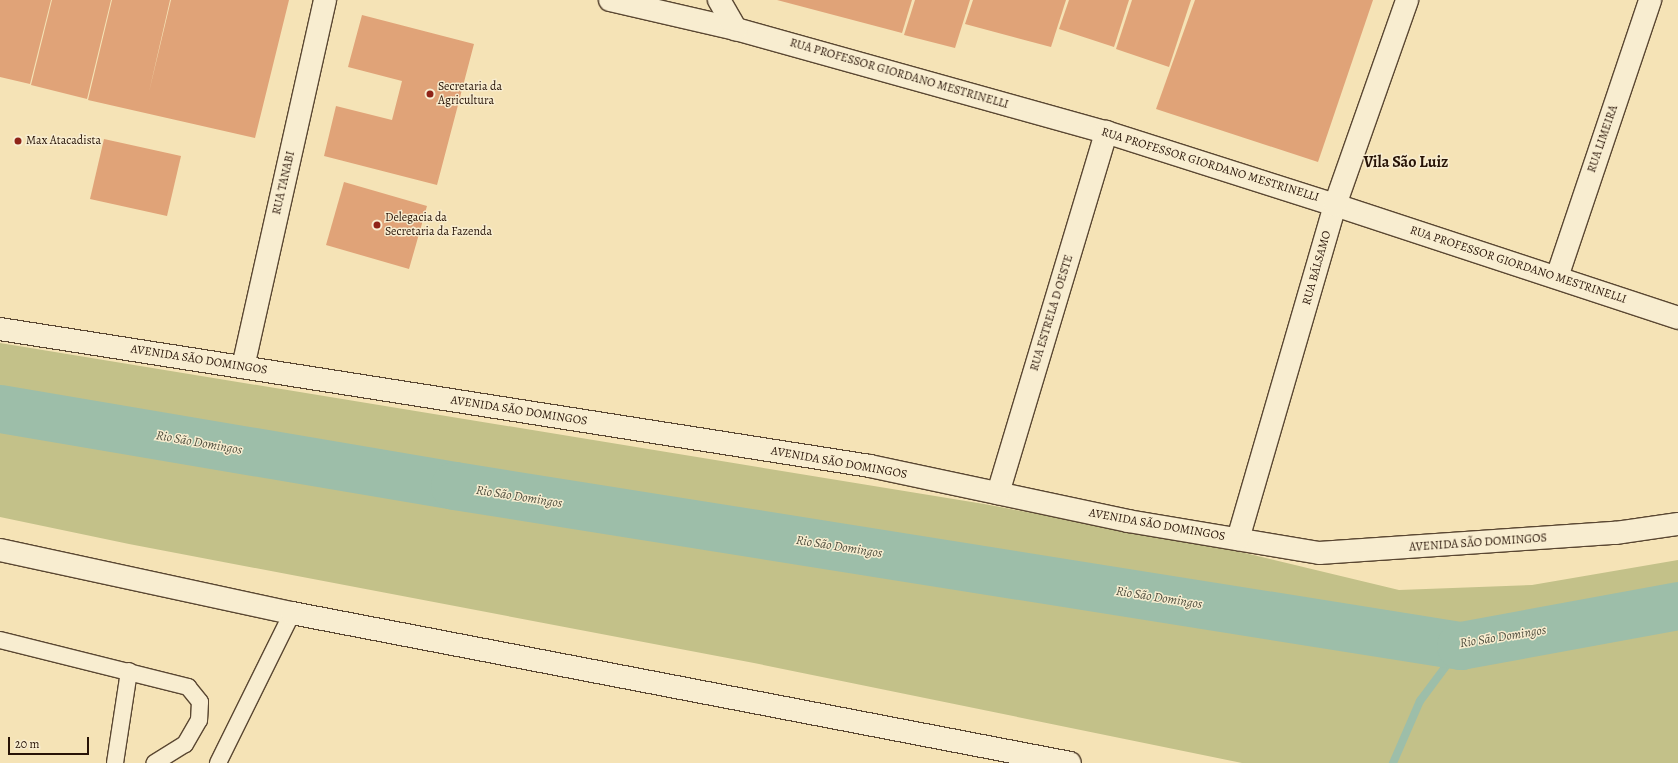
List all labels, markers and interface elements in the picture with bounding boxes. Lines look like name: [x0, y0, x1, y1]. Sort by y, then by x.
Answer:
street label: RUA PROFESSOR GIORDANO MESTRINELLI: [788, 36, 1010, 112]
place label: Secretaria da Agricultura: [438, 80, 502, 108]
marker: Secretaria da Agricultura: [425, 89, 435, 99]
street label: RUA LIMEIRA: [1585, 103, 1621, 175]
street label: RUA PROFESSOR GIORDANO MESTRINELLI: [1099, 125, 1321, 205]
place label: Max Atacadista: [26, 134, 101, 148]
marker: Max Atacadista: [13, 136, 23, 146]
street label: RUA TANABI: [270, 150, 298, 216]
district label: Vila São Luiz: [1364, 152, 1448, 172]
place label: Delegacia da Secretaria da Fazenda: [385, 211, 492, 239]
marker: Delegacia da Secretaria da Fazenda: [372, 220, 382, 230]
street label: RUA PROFESSOR GIORDANO MESTRINELLI: [1408, 223, 1628, 307]
street label: RUA BÁLSAMO: [1300, 229, 1334, 307]
street label: RUA ESTRELA D OESTE: [1027, 253, 1077, 373]
street label: AVENIDA SÃO DOMINGOS: [130, 342, 268, 378]
street label: AVENIDA SÃO DOMINGOS: [450, 393, 588, 429]
water label: Rio São Domingos: [155, 428, 243, 458]
street label: AVENIDA SÃO DOMINGOS: [770, 444, 908, 482]
water label: Rio São Domingos: [475, 482, 563, 512]
street label: AVENIDA SÃO DOMINGOS: [1088, 506, 1226, 544]
street label: AVENIDA SÃO DOMINGOS: [1409, 531, 1547, 555]
water label: Rio São Domingos: [795, 532, 883, 562]
water label: Rio São Domingos: [1115, 583, 1203, 613]
water label: Rio São Domingos: [1459, 622, 1547, 652]
scale bar: [10, 729, 91, 755]
text: 20 m: [15, 736, 39, 752]

